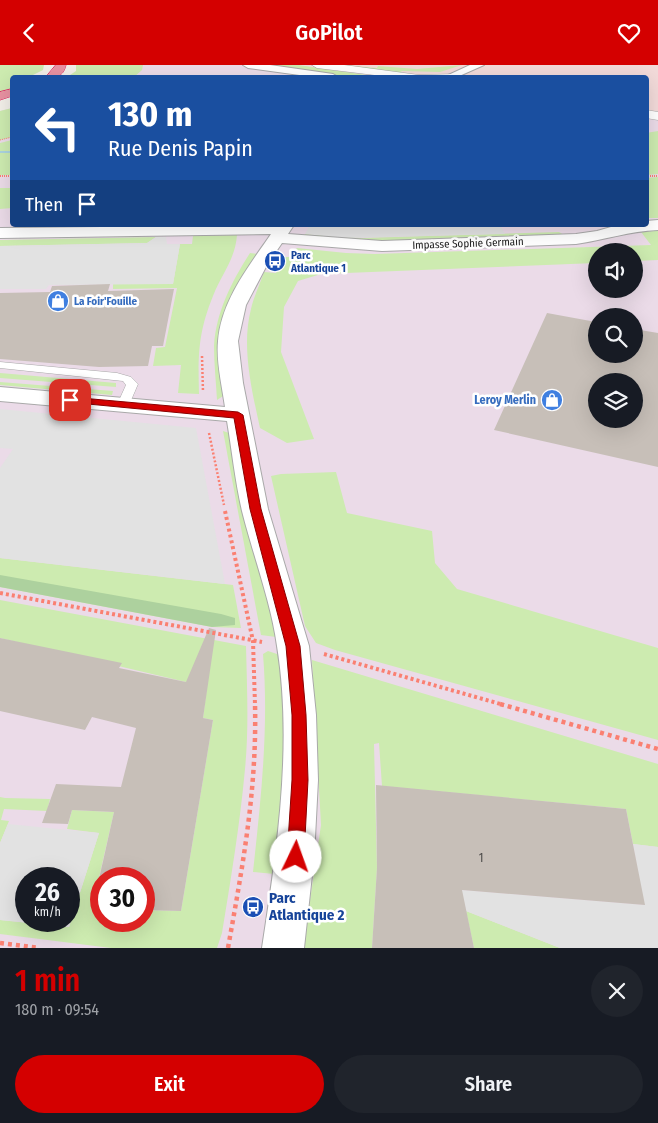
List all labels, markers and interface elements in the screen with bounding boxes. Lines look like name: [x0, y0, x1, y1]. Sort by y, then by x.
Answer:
icon: back: [15, 19, 43, 47]
text: GoPilot: [295, 19, 363, 46]
icon: heart: [615, 19, 643, 47]
text: 130 m: [108, 93, 192, 135]
icon: left: [25, 95, 90, 160]
text: Rue Denis Papin: [108, 135, 253, 162]
icon: arrive: [73, 190, 101, 218]
text: Then: [25, 193, 63, 216]
street label: Impasse Sophie Germain: [412, 235, 524, 252]
map controls: [588, 243, 643, 428]
button: sound: [588, 243, 643, 298]
bus stop icon: Parc Atlantique 1: [263, 249, 287, 273]
place label: Parc Atlantique 1: [290, 249, 346, 275]
shop icon: La Foir'Fouille: [46, 289, 70, 313]
place label: La Foir'Fouille: [74, 295, 137, 308]
button: search: [588, 308, 643, 363]
button: layers: [588, 373, 643, 428]
pin: [49, 379, 91, 421]
icon: arrive: [56, 386, 84, 414]
shop icon: Leroy Merlin: [540, 388, 564, 412]
place label: Leroy Merlin: [474, 393, 536, 407]
position arrow: [269, 830, 321, 882]
house number: 1: [479, 851, 483, 865]
speed limit sign: 30: [90, 867, 155, 932]
text: 26: [35, 878, 60, 908]
place label: Parc Atlantique 2: [268, 889, 344, 924]
bus stop icon: Parc Atlantique 2: [241, 895, 265, 919]
text: km/h: [34, 905, 61, 919]
text: 1 min: [15, 963, 80, 999]
button: close: [591, 965, 643, 1017]
text: 180 m · 09:54: [15, 1000, 99, 1019]
button: Exit: [15, 1055, 324, 1113]
button: Share: [334, 1055, 643, 1113]

